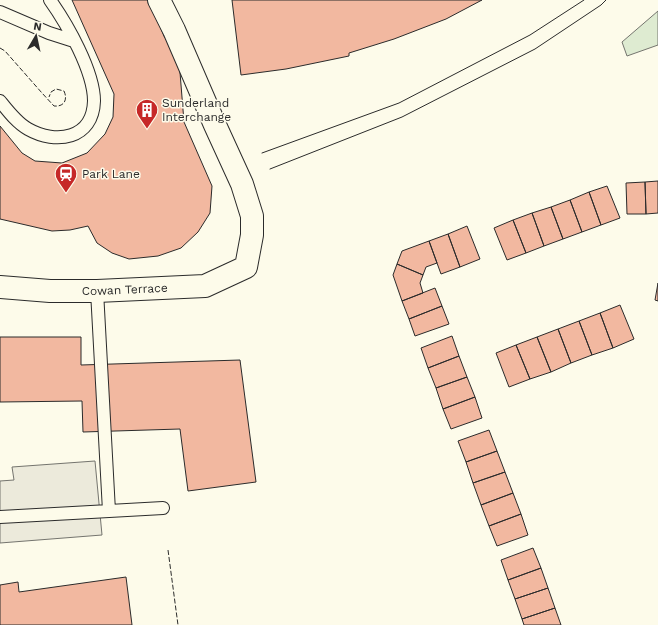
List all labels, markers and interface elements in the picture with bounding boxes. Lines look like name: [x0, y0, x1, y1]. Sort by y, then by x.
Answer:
north arrow: [16, 16, 56, 56]
text: N: [32, 20, 43, 34]
place label: Sunderland Interchange: [162, 96, 231, 124]
building icon: Sunderland Interchange: [134, 97, 160, 130]
station icon: Park Lane: [53, 161, 79, 194]
place label: Park Lane: [82, 167, 140, 181]
street label: Cowan Terrace: [82, 281, 168, 298]

